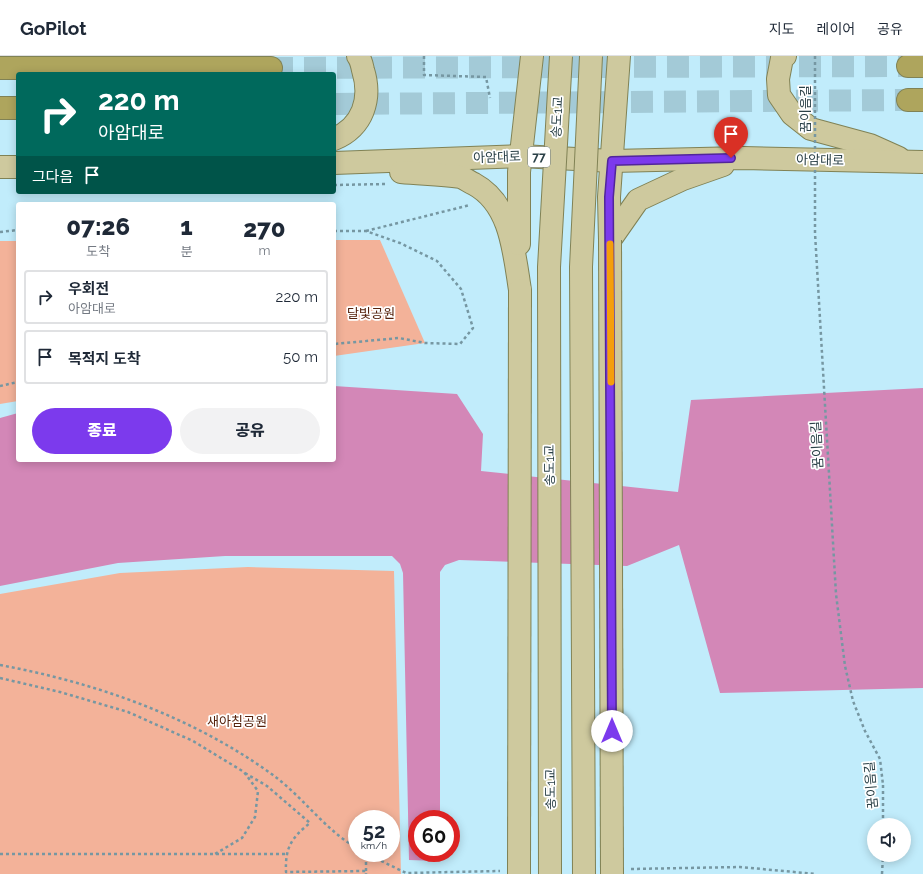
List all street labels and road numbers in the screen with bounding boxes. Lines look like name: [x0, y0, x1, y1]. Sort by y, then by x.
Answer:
street label: 꿈이음길: [798, 85, 813, 133]
street label: 송도1교: [548, 96, 566, 138]
road number: 77: [528, 147, 550, 167]
street label: 아암대로: [473, 149, 521, 165]
street label: 아암대로: [796, 152, 844, 168]
street label: 꿈이음길: [808, 421, 826, 469]
street label: 송도1교: [542, 444, 557, 486]
street label: 꿈이음길: [861, 761, 881, 809]
street label: 송도1교: [543, 768, 558, 810]

